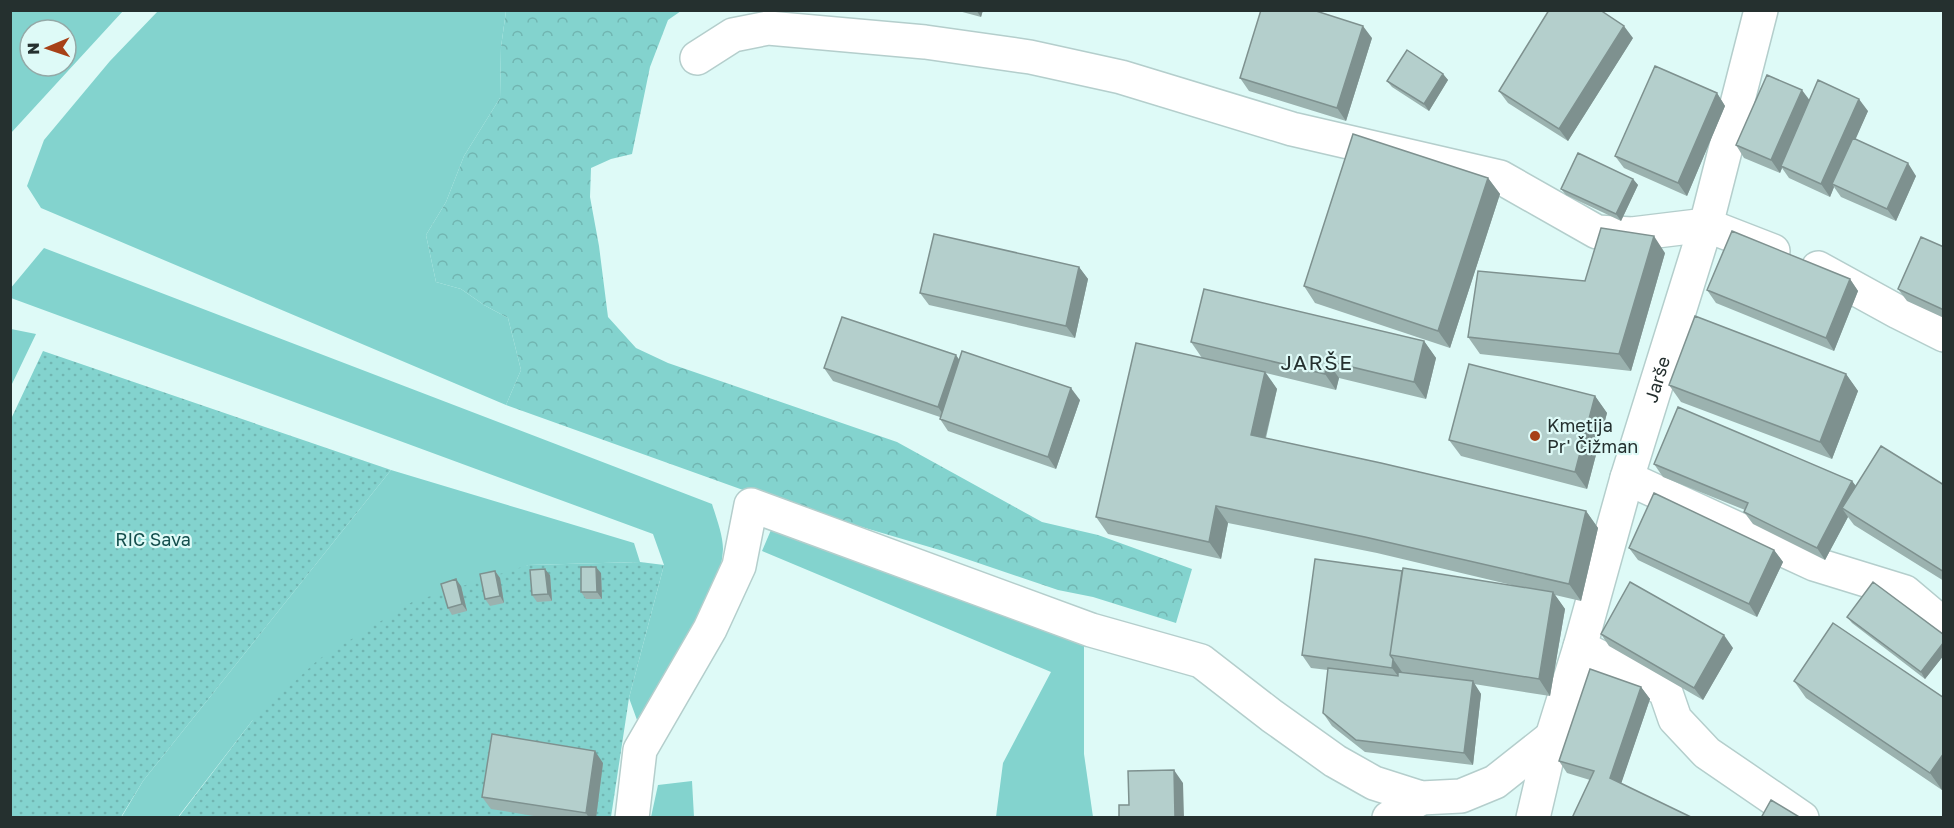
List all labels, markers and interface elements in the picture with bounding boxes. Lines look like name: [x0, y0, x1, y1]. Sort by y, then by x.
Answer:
north arrow: [18, 18, 78, 78]
text: N: [23, 42, 43, 55]
district label: JARŠE: [1280, 349, 1354, 375]
street label: Jarše: [1639, 353, 1674, 405]
place label: Kmetija Pr' Čižman: [1547, 414, 1638, 457]
marker: Kmetija Pr' Čižman: [1528, 429, 1542, 443]
park label: RIC Sava: [115, 528, 191, 550]

